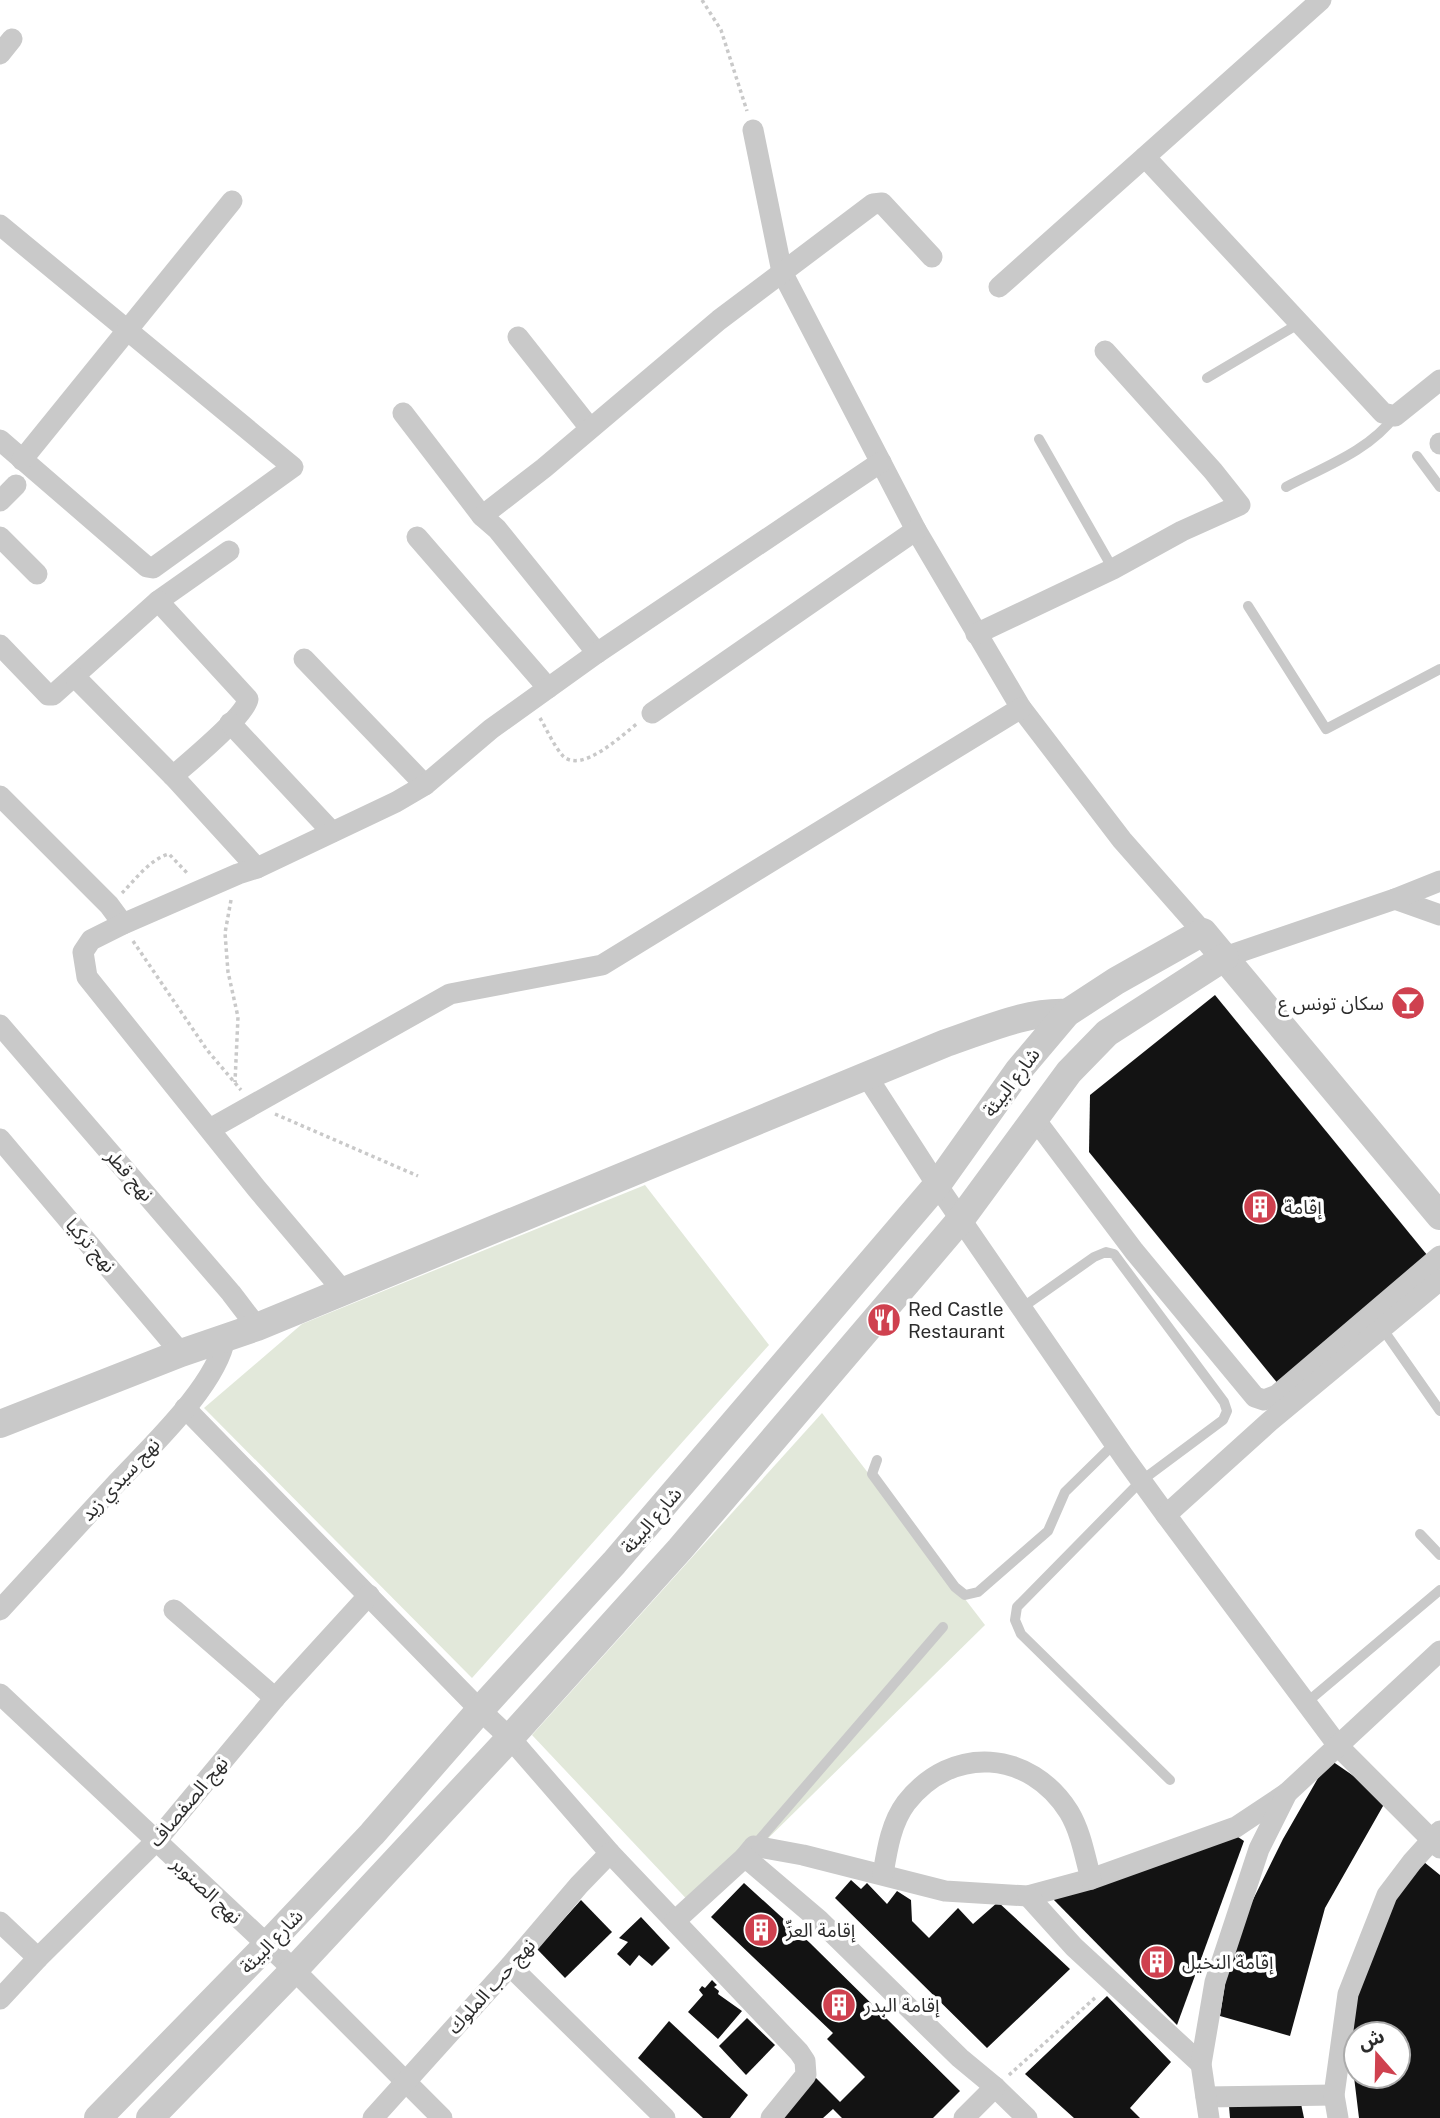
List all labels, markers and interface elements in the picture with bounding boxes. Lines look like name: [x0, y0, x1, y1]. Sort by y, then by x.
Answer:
bar icon: سكان تونس ع: [1389, 984, 1427, 1022]
place label: سكان تونس ع: [1278, 992, 1384, 1017]
street label: شارع البيئة: [978, 1043, 1046, 1123]
street label: نهج قطر: [98, 1144, 158, 1208]
building icon: إقامة: [1241, 1188, 1279, 1226]
place label: إقامة: [1284, 1196, 1323, 1220]
street label: نهج تركيا: [58, 1213, 120, 1279]
place label: Red Castle Restaurant: [908, 1298, 1005, 1342]
restaurant icon: Red Castle Restaurant: [865, 1301, 903, 1339]
street label: نهج سيدي زيد: [76, 1433, 167, 1528]
street label: شارع البيئة: [616, 1482, 688, 1560]
street label: نهج الصفصاف: [144, 1751, 235, 1853]
street label: نهج الصنوبر: [164, 1851, 246, 1931]
street label: شارع البيئة: [235, 1904, 309, 1980]
building icon: إقامة العزّ: [742, 1911, 780, 1949]
place label: إقامة العزّ: [785, 1919, 856, 1943]
street label: نهج حب الملوك: [443, 1934, 542, 2041]
building icon: إقامة النخيل: [1138, 1943, 1176, 1981]
place label: إقامة النخيل: [1182, 1951, 1274, 1975]
building icon: إقامة البدر: [820, 1986, 858, 2024]
place label: إقامة البدر: [863, 1994, 940, 2018]
north arrow: [1342, 2020, 1412, 2090]
text: ش: [1355, 2024, 1387, 2054]

